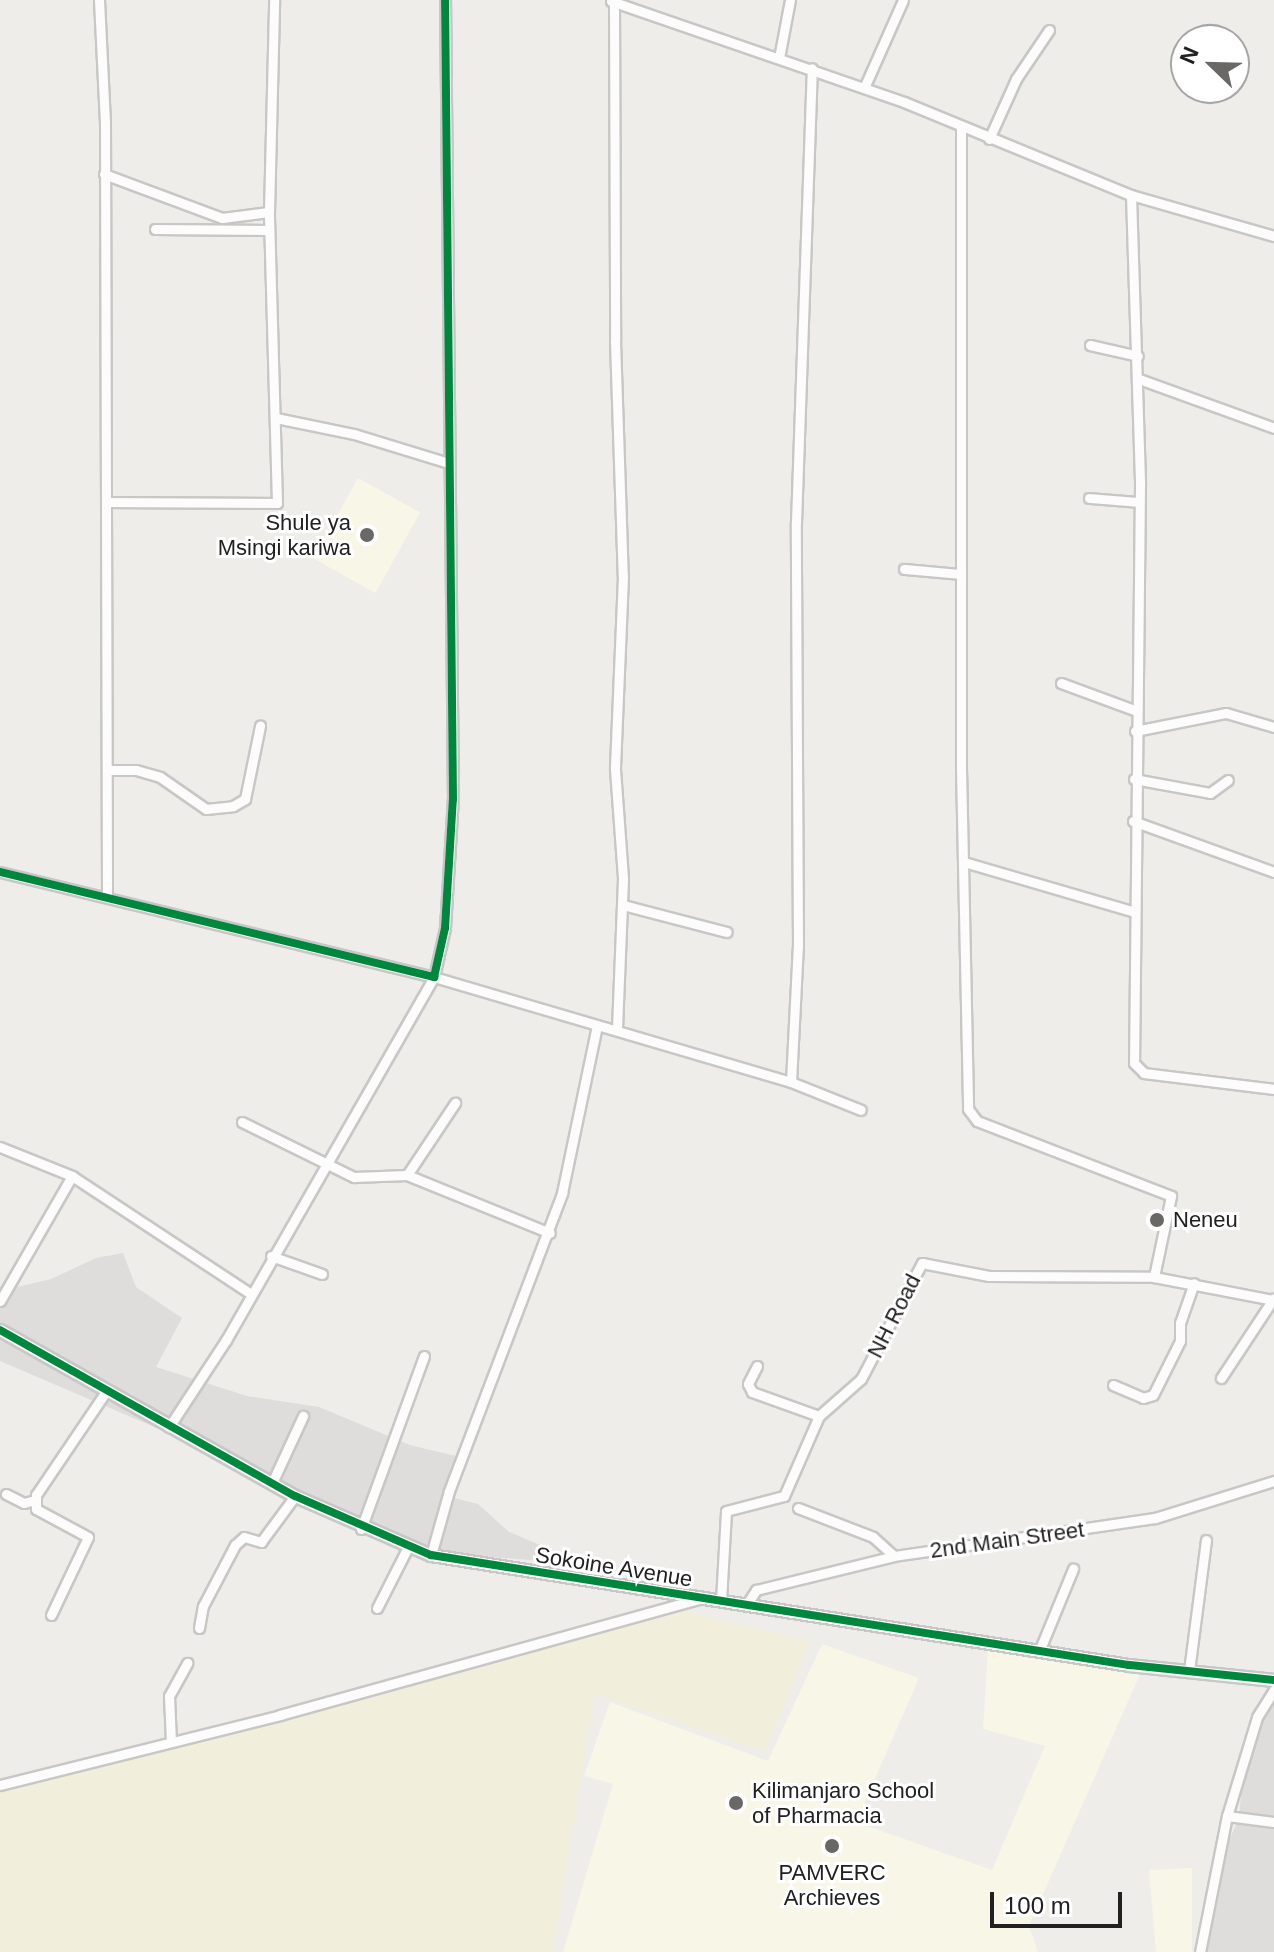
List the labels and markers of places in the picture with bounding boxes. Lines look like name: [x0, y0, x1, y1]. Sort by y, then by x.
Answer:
place label: Shule ya Msingi kariwa: [218, 509, 351, 560]
marker: Shule ya Msingi kariwa: [358, 526, 376, 544]
place label: Neneu: [1173, 1207, 1238, 1233]
marker: Neneu: [1148, 1211, 1166, 1229]
place label: Kilimanjaro School of Pharmacia: [752, 1777, 934, 1828]
marker: Kilimanjaro School of Pharmacia: [727, 1794, 745, 1812]
marker: PAMVERC Archieves: [823, 1837, 841, 1855]
place label: PAMVERC Archieves: [778, 1859, 886, 1910]

